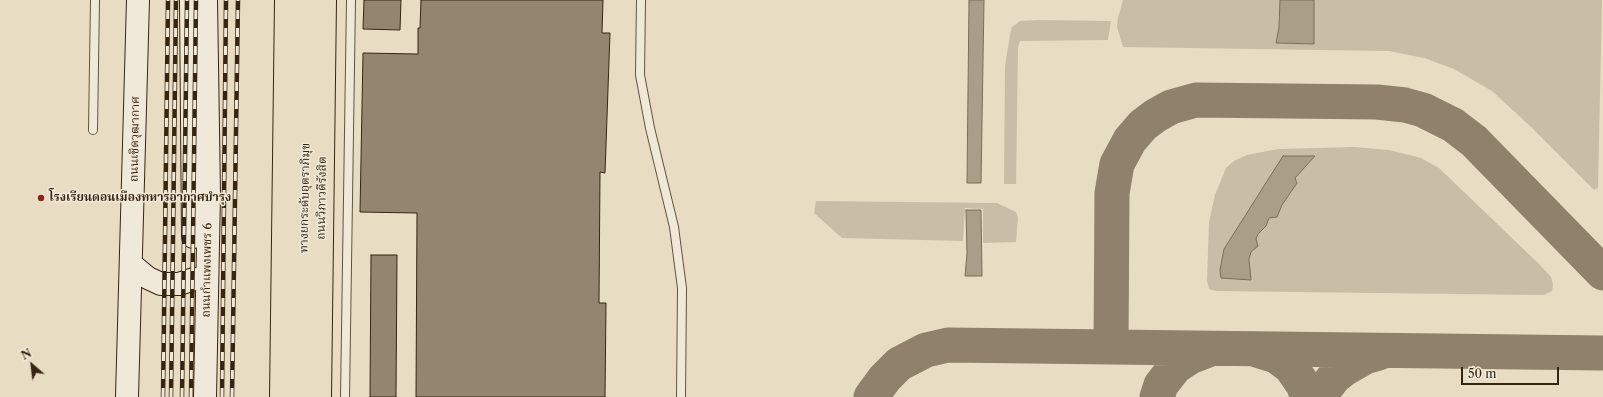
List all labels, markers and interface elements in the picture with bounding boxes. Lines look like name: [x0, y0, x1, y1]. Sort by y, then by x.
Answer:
street label: ถนนเชิดวุฒากาศ: [127, 96, 143, 182]
street label: ทางยกระดับอุตราภิมุข: [297, 143, 313, 253]
street label: ถนนวิภาวดีรังสิต: [314, 156, 330, 240]
place label: โรงเรียนดอนเมืองทหารอากาศบำรุง: [49, 191, 231, 205]
marker: โรงเรียนดอนเมืองทหารอากาศบำรุง: [36, 193, 46, 203]
street label: ถนนกำแพงเพชร 6: [199, 222, 215, 318]
north arrow: [12, 345, 52, 385]
text: N: [19, 346, 34, 363]
scale bar: [1463, 359, 1561, 385]
text: 50 m: [1468, 366, 1497, 381]

